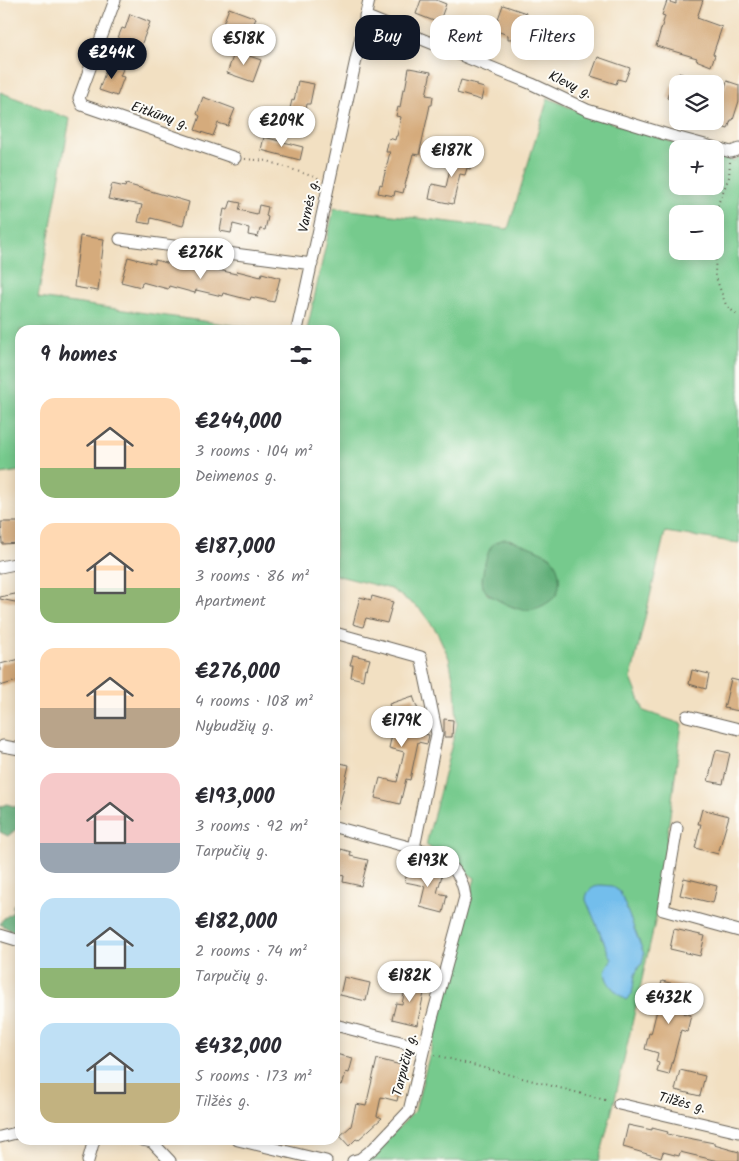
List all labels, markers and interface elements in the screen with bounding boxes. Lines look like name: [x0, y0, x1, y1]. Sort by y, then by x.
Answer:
chip: Buy: [355, 15, 420, 60]
chip: Rent: [430, 15, 501, 60]
chip: Filters: [511, 15, 594, 60]
pin: €518K: [209, 23, 279, 66]
text: €518K: [223, 27, 265, 52]
pin: €244K: [77, 38, 147, 80]
text: €244K: [89, 41, 135, 66]
street label: Klevų g.: [544, 65, 596, 105]
map controls: [669, 75, 724, 260]
button: layers: [669, 75, 724, 130]
street label: Eitkūnų g.: [128, 96, 192, 136]
pin: €209K: [247, 106, 317, 148]
text: €209K: [259, 109, 305, 134]
pin: €187K: [417, 136, 487, 178]
text: €187K: [431, 139, 473, 164]
button: +: [669, 140, 724, 195]
street label: Varnės g.: [293, 177, 325, 235]
button: −: [669, 205, 724, 260]
pin: €276K: [166, 238, 236, 280]
text: €276K: [178, 241, 224, 266]
text: 9 homes: [40, 339, 117, 372]
icon: filters: [287, 341, 315, 369]
text: €244,000: [195, 406, 281, 439]
icon: home: [80, 418, 140, 478]
text: 3 rooms · 104 m²: [195, 439, 312, 464]
text: Deimenos g.: [195, 464, 277, 489]
text: €187,000: [195, 531, 275, 564]
icon: home: [80, 543, 140, 603]
text: 3 rooms · 86 m²: [195, 564, 309, 589]
text: Apartment: [195, 589, 266, 614]
text: €276,000: [195, 656, 280, 689]
icon: home: [80, 668, 140, 728]
text: 4 rooms · 108 m²: [195, 689, 313, 714]
pin: €179K: [367, 706, 437, 748]
text: €179K: [382, 709, 422, 734]
text: Nybudžių g.: [195, 714, 274, 739]
text: €193,000: [195, 781, 275, 814]
icon: home: [80, 793, 140, 853]
text: 3 rooms · 92 m²: [195, 814, 308, 839]
text: Tarpučių g.: [195, 839, 268, 864]
pin: €193K: [393, 846, 463, 888]
text: €193K: [407, 849, 449, 874]
text: €182,000: [195, 906, 277, 939]
icon: home: [80, 918, 140, 978]
text: 2 rooms · 74 m²: [195, 939, 307, 964]
pin: €182K: [375, 960, 445, 1003]
text: Tarpučių g.: [195, 964, 268, 989]
text: €182K: [388, 964, 432, 989]
pin: €432K: [634, 982, 704, 1025]
text: €432K: [646, 986, 692, 1011]
text: €432,000: [195, 1031, 281, 1064]
street label: Tarpučių g.: [387, 1031, 423, 1099]
icon: home: [80, 1043, 140, 1103]
text: 5 rooms · 173 m²: [195, 1064, 312, 1089]
street label: Tilžės g.: [656, 1087, 708, 1119]
text: Tilžės g.: [195, 1089, 250, 1114]

